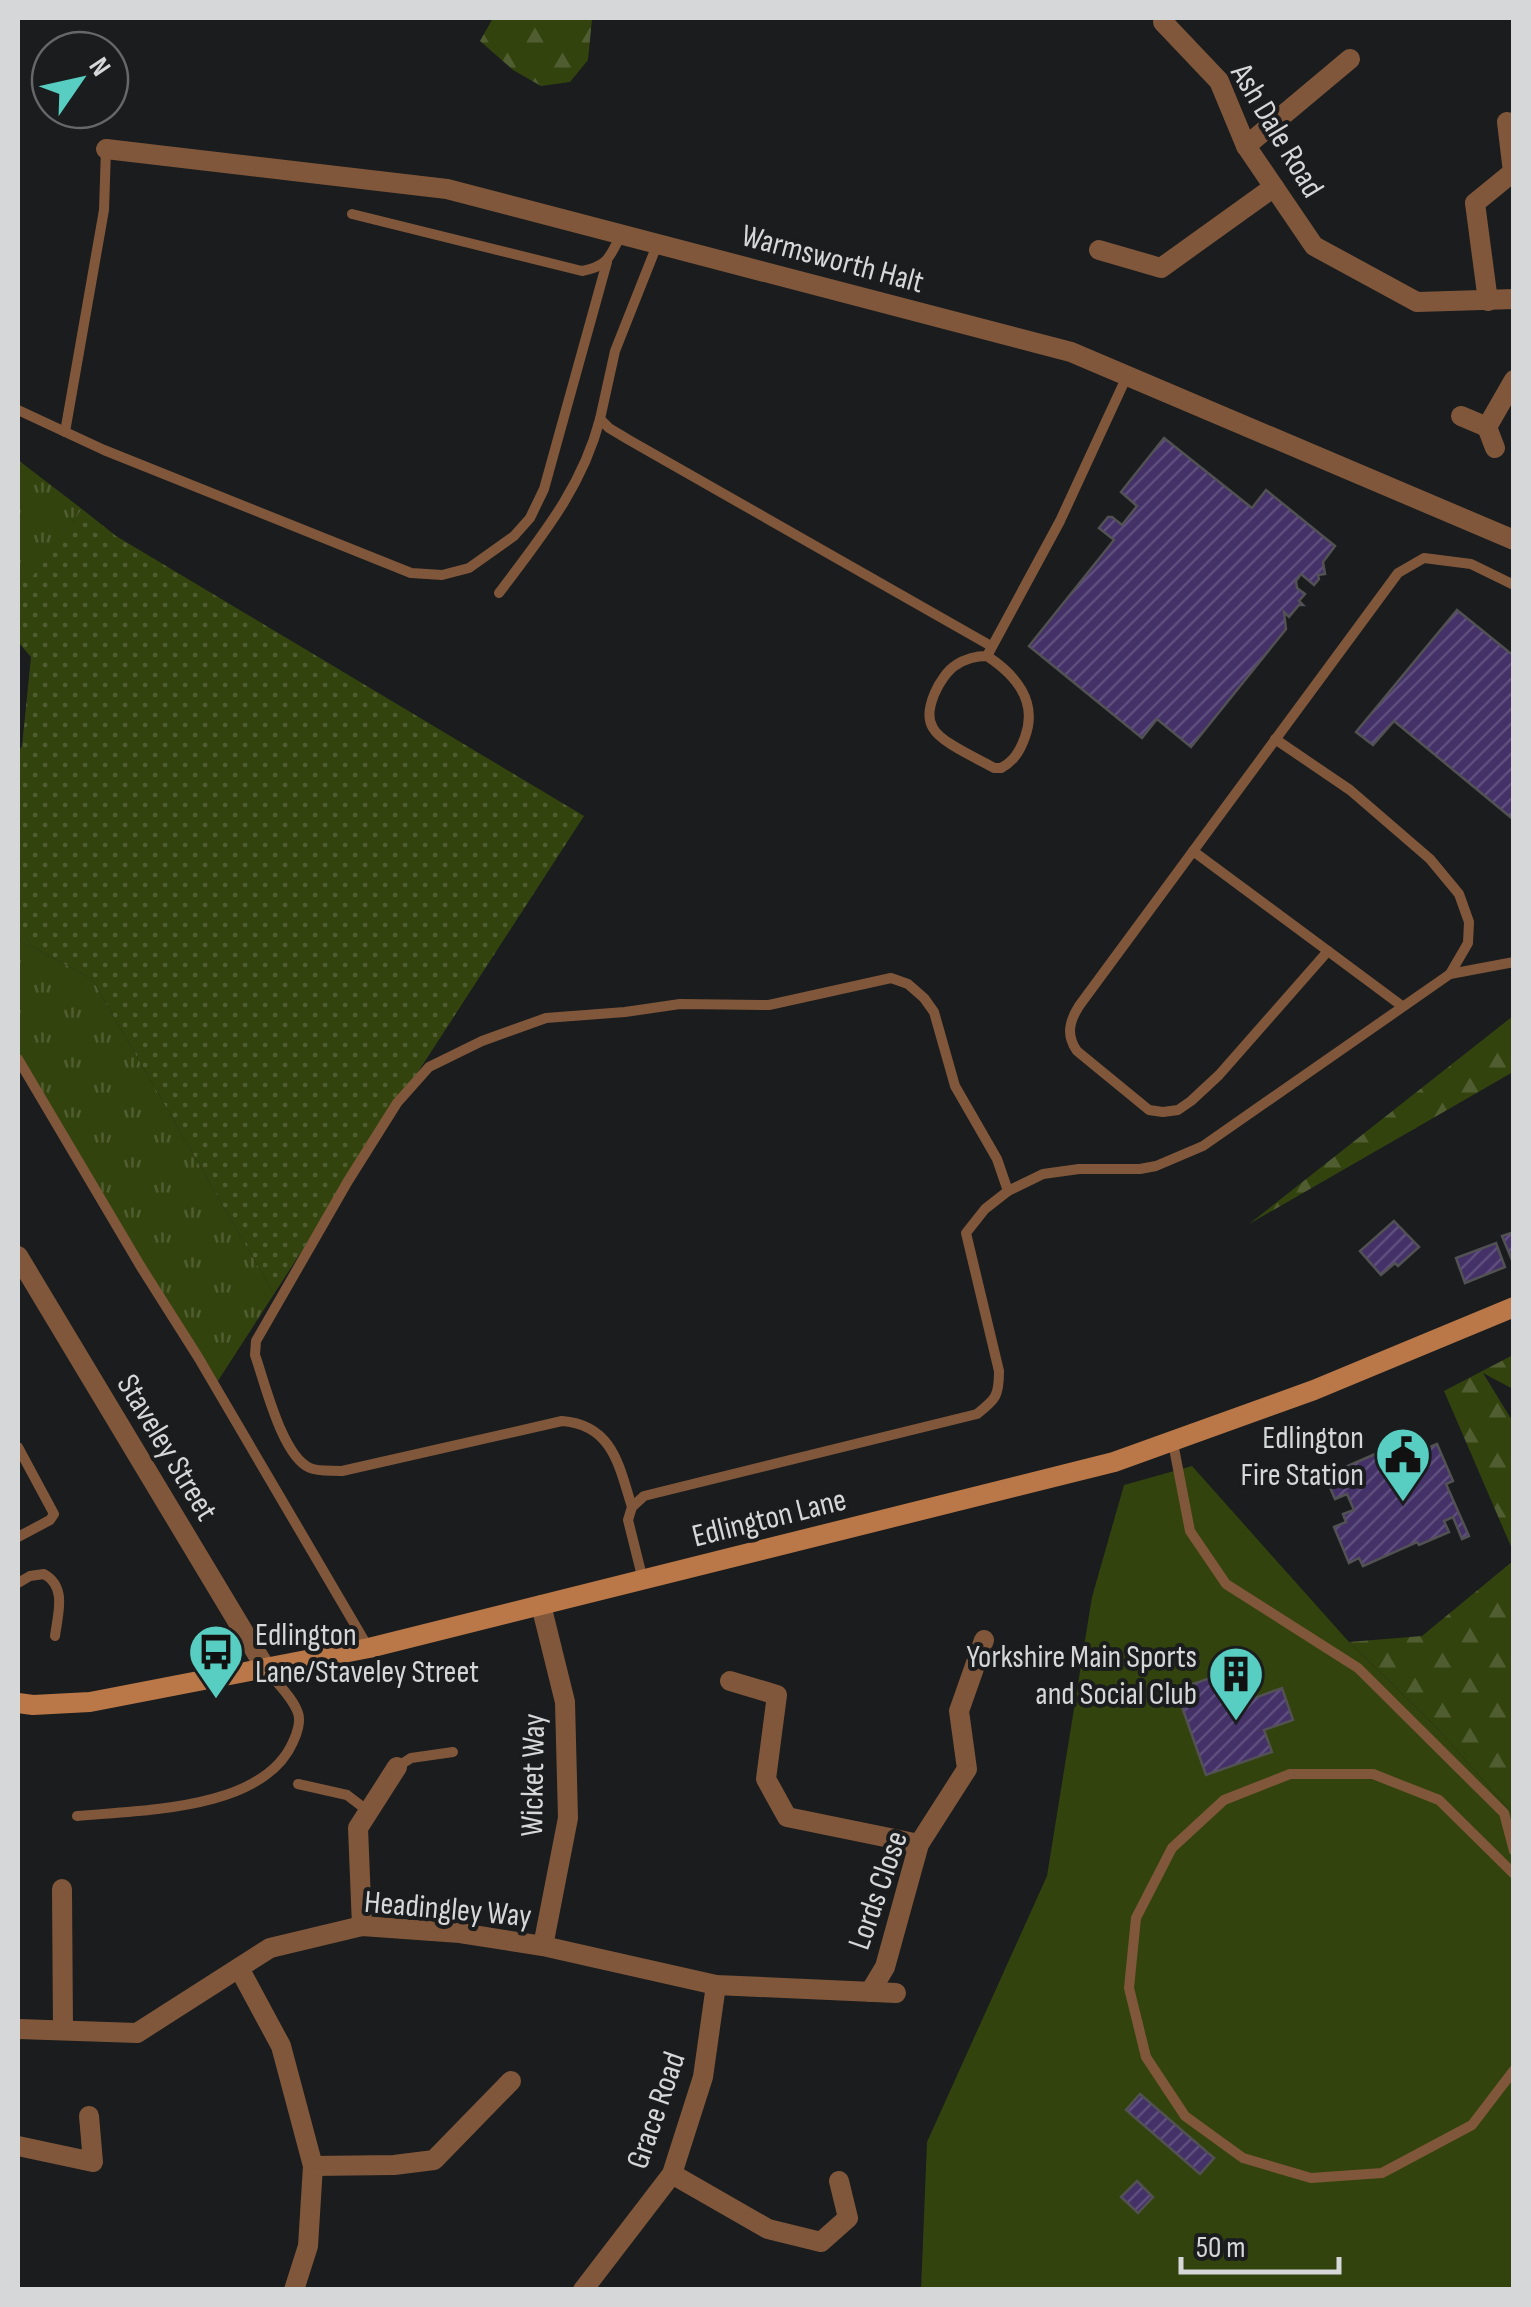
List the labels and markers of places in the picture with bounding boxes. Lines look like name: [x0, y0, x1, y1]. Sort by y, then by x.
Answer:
place label: Edlington Fire Station: [1241, 1419, 1364, 1495]
public building icon: Edlington Fire Station: [1373, 1425, 1433, 1504]
place label: Edlington Lane/Staveley Street: [255, 1616, 479, 1692]
bus stop icon: Edlington Lane/Staveley Street: [186, 1622, 246, 1701]
place label: Yorkshire Main Sports and Social Club: [966, 1638, 1197, 1714]
building icon: Yorkshire Main Sports and Social Club: [1206, 1644, 1266, 1723]

